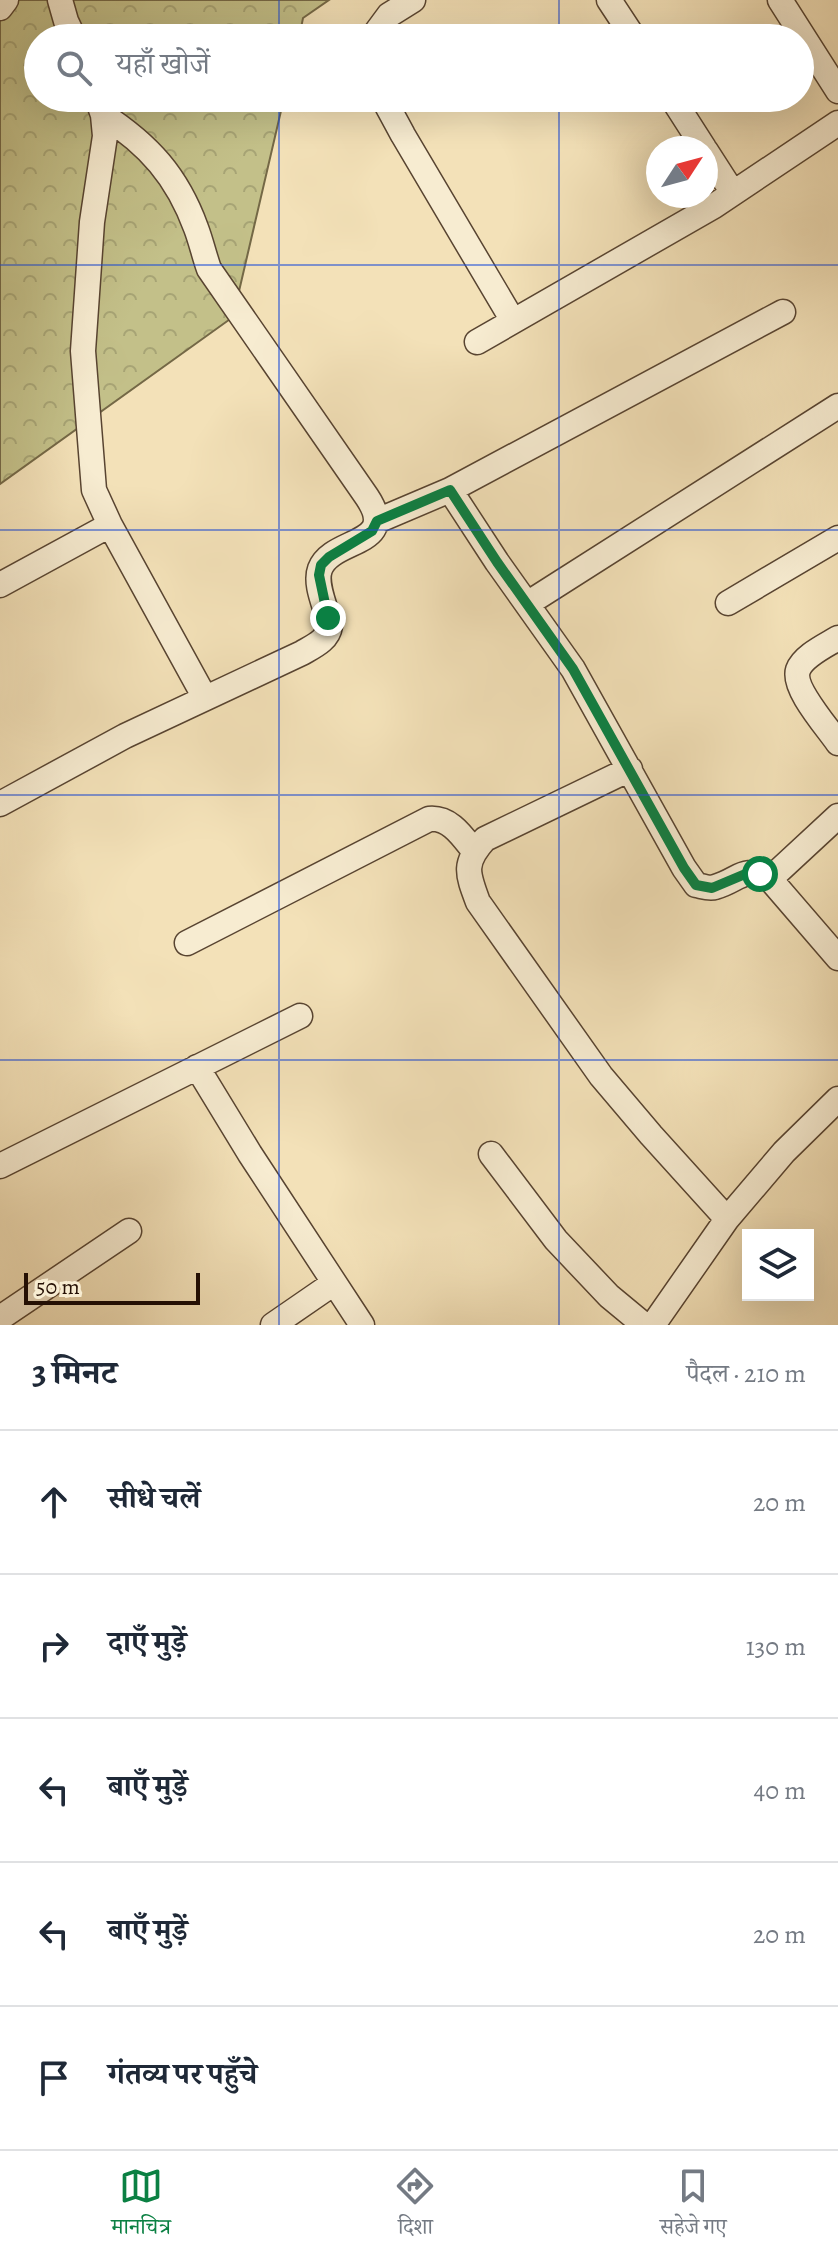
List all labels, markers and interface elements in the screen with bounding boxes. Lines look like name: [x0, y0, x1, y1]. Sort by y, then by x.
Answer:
search box: [24, 24, 814, 112]
text: यहाँ खोजें: [116, 44, 210, 84]
icon: search: [52, 46, 96, 90]
north arrow: [646, 136, 718, 208]
route end: [310, 600, 346, 636]
route start: [742, 856, 778, 892]
map controls: [742, 1229, 814, 1301]
button: layers: [742, 1229, 814, 1301]
scale bar: [24, 1269, 200, 1305]
text: 50 m: [36, 1272, 80, 1302]
text: 3 मिनट: [32, 1349, 117, 1396]
text: पैदल · 210 m: [686, 1356, 806, 1391]
text: सीधे चलें: [108, 1478, 200, 1518]
icon: ahead: [32, 1480, 76, 1524]
text: 20 m: [753, 1485, 806, 1520]
text: दाएँ मुड़ें: [108, 1622, 187, 1662]
icon: right: [32, 1624, 76, 1668]
text: 130 m: [746, 1629, 806, 1664]
text: बाएँ मुड़ें: [108, 1766, 188, 1806]
icon: left: [32, 1768, 76, 1812]
text: 40 m: [754, 1773, 806, 1808]
text: बाएँ मुड़ें: [108, 1910, 188, 1950]
icon: left: [32, 1912, 76, 1956]
text: 20 m: [753, 1917, 806, 1952]
text: गंतव्य पर पहुँचे: [108, 2054, 257, 2094]
icon: arrive: [32, 2056, 76, 2100]
tab: मानचित्र: [111, 2164, 171, 2248]
tab: दिशा: [393, 2164, 437, 2248]
tab: सहेजे गए: [660, 2164, 727, 2248]

